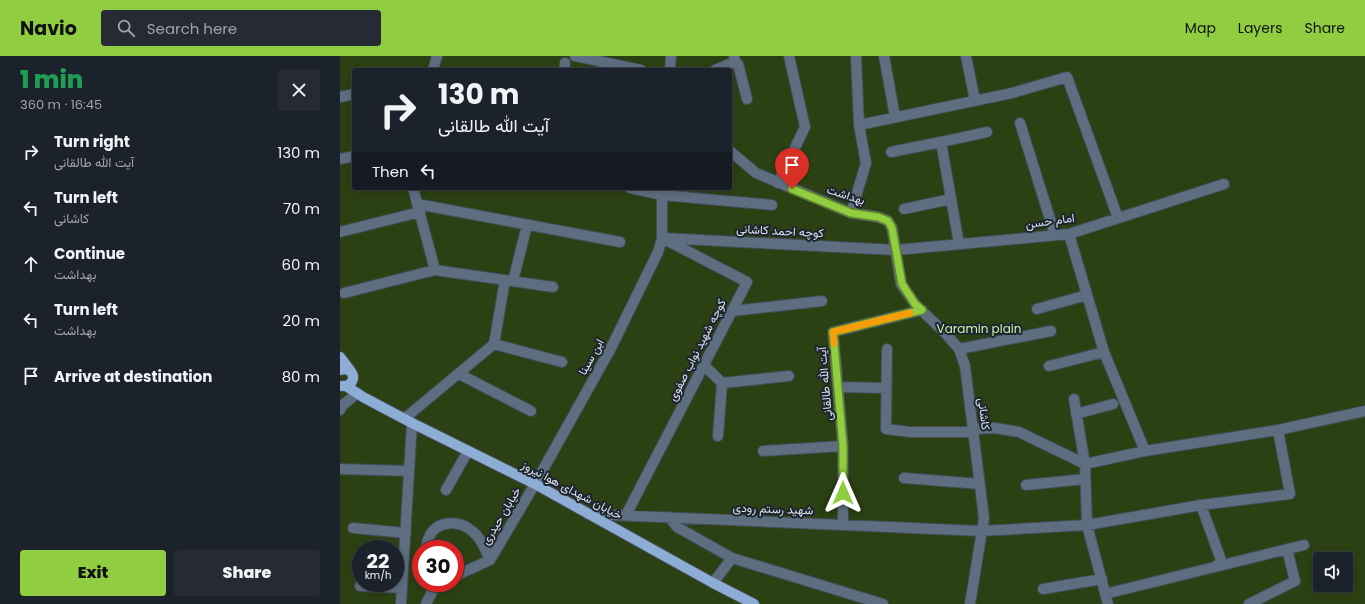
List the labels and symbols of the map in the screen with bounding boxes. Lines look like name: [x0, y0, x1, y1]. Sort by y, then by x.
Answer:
pin: [775, 148, 809, 189]
street label: بهداشت: [825, 180, 867, 209]
street label: امام حسن: [1024, 209, 1076, 232]
street label: کوچه احمد کاشانی: [736, 220, 824, 241]
street label: کوچه شهید نواب صفوی: [663, 296, 730, 404]
park label: Varamin plain: [937, 320, 1021, 337]
street label: ابن سینا: [574, 335, 607, 378]
street label: آیت الله طالقانی: [813, 345, 836, 422]
street label: کاشانی: [974, 397, 995, 431]
street label: خیابان شهدای هوا نیروز: [518, 455, 625, 523]
position arrow: [822, 472, 864, 514]
street label: خیابان حیدری: [477, 484, 525, 548]
street label: شهید رستم رودی: [732, 499, 814, 518]
speed limit sign: 30: [412, 540, 464, 592]

